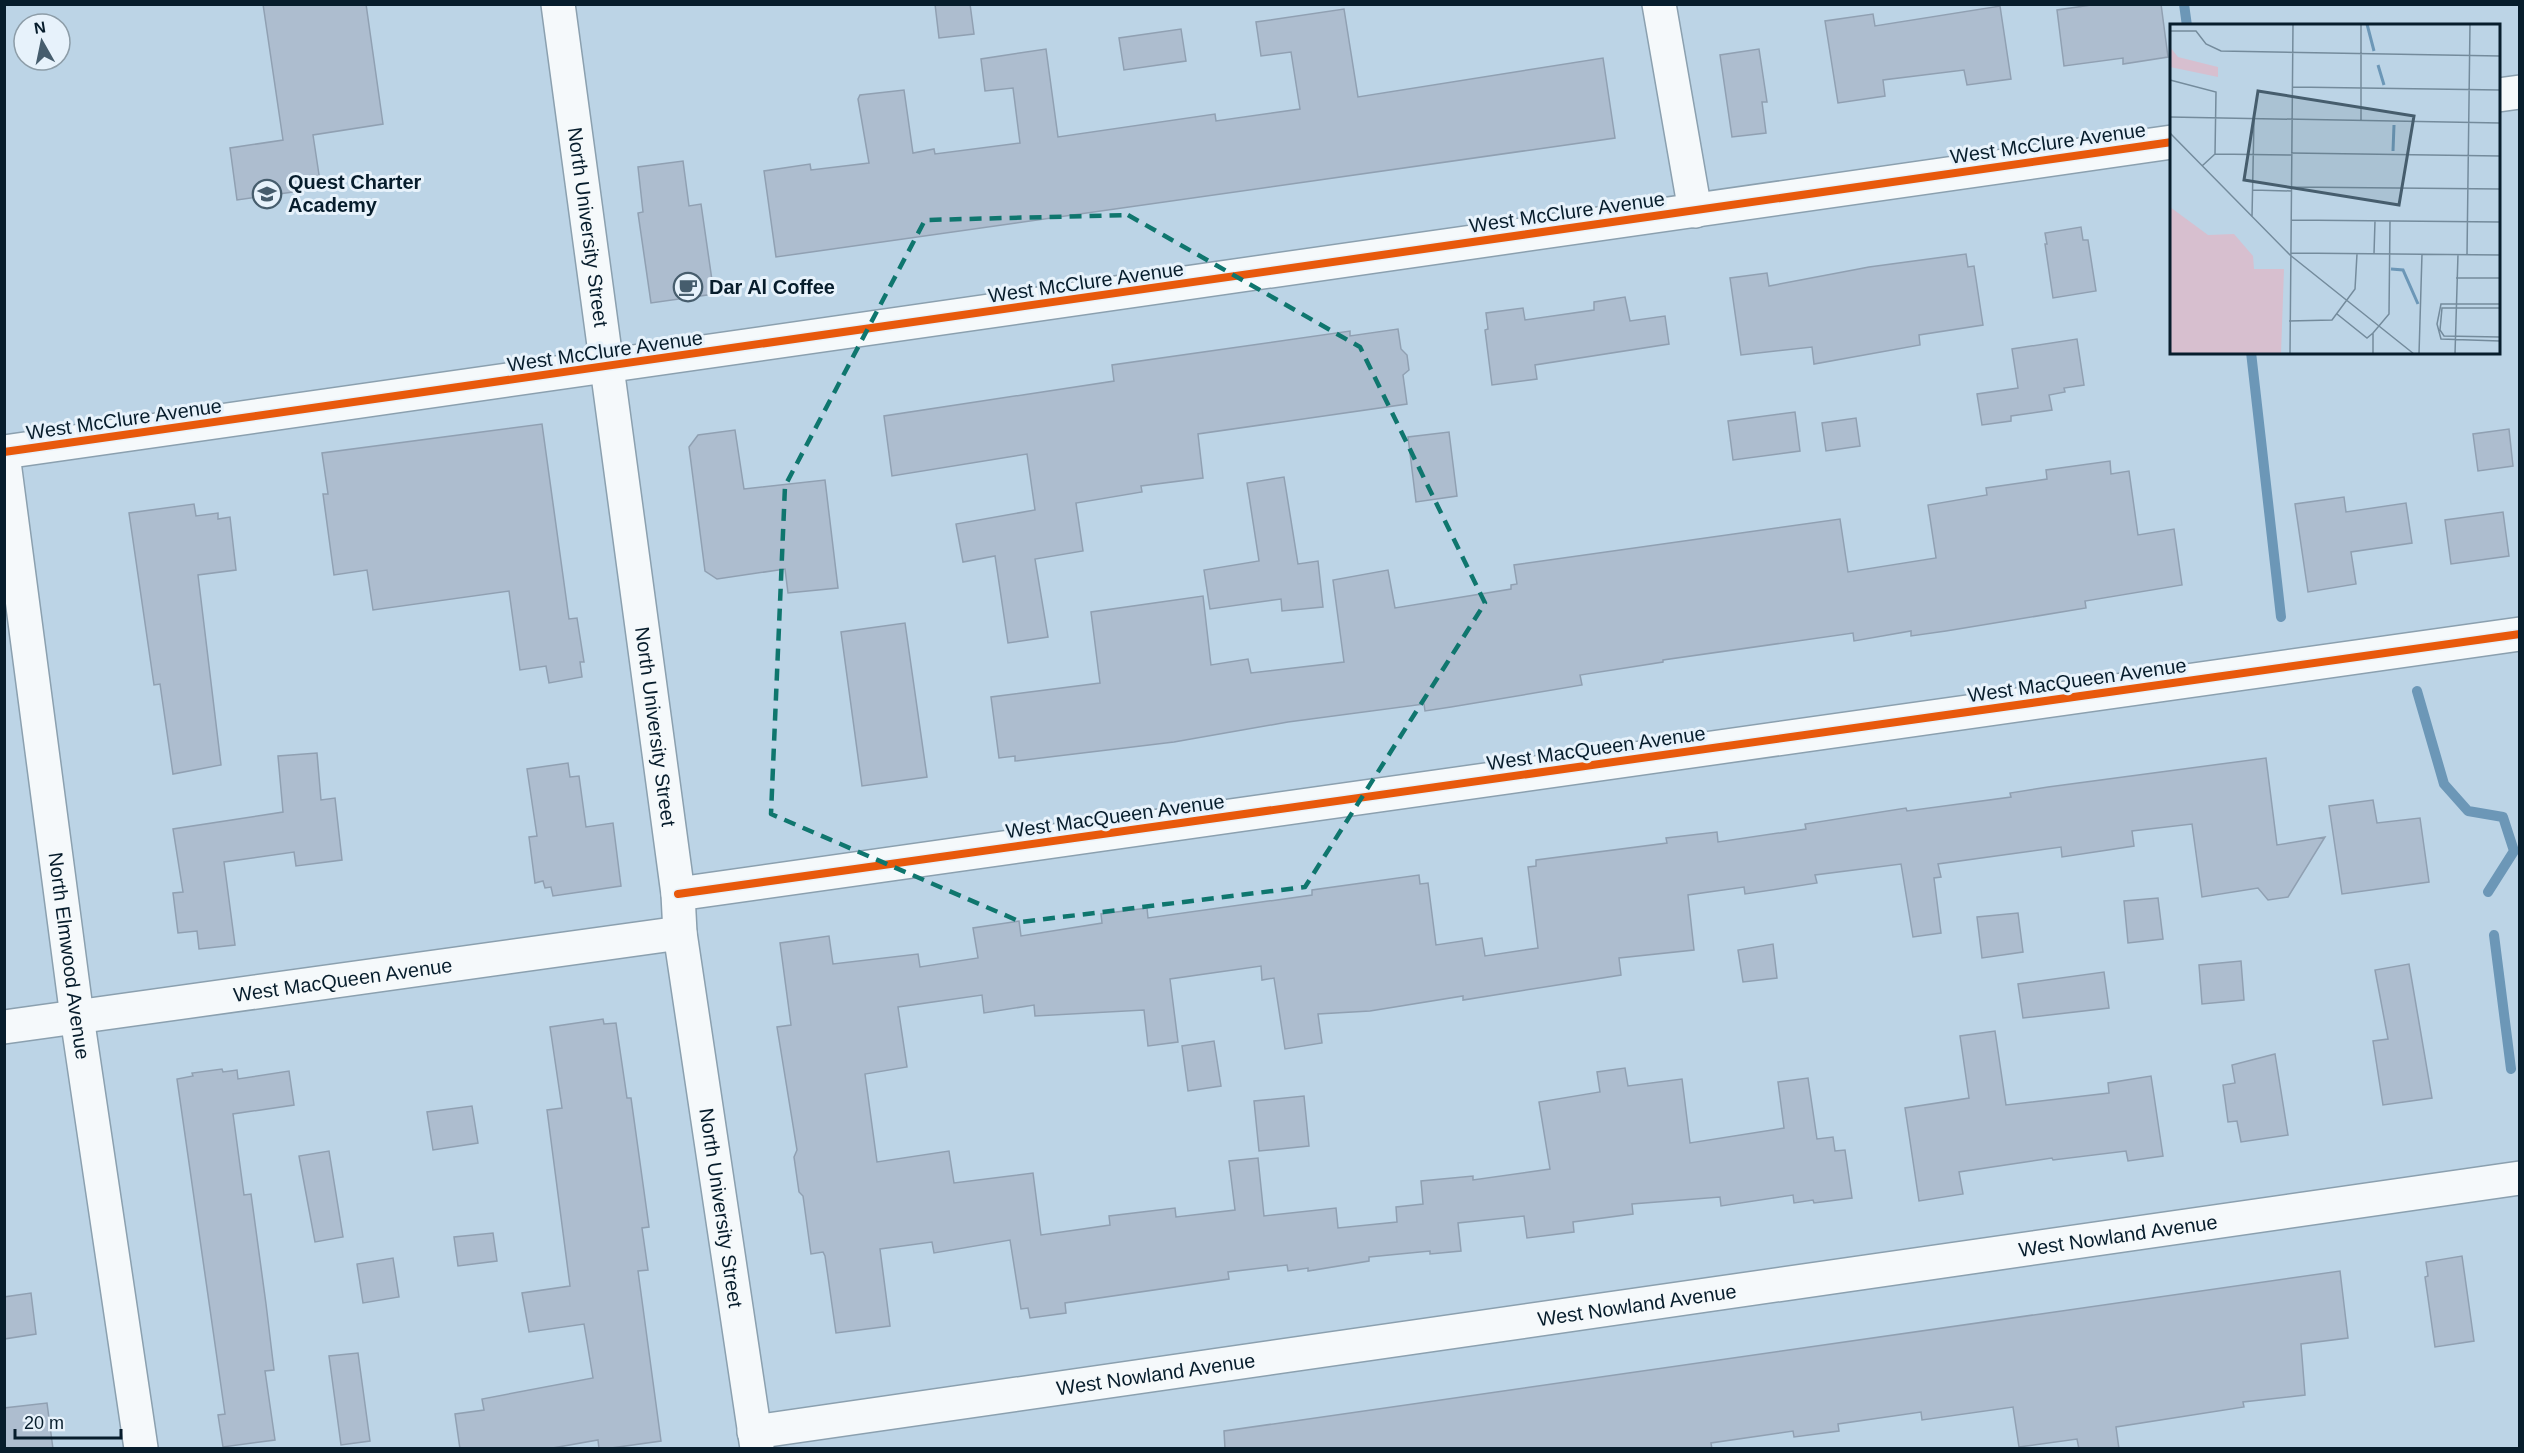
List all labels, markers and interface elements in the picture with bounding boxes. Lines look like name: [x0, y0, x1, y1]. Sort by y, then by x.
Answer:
north arrow: [12, 12, 72, 72]
text: N: [33, 18, 47, 37]
inset map: [2170, 24, 2500, 354]
street label: West McClure Avenue: [1949, 118, 2147, 168]
street label: North University Street: [564, 126, 612, 329]
place label: Quest Charter Academy: [288, 171, 422, 216]
school or university icon: Quest Charter Academy: [251, 178, 283, 210]
street label: West McClure Avenue: [1468, 187, 1666, 237]
street label: West McClure Avenue: [987, 257, 1185, 307]
cafe icon: Dar Al Coffee: [672, 271, 704, 303]
place label: Dar Al Coffee: [709, 276, 835, 298]
street label: West McClure Avenue: [506, 326, 704, 376]
street label: West McClure Avenue: [25, 394, 223, 444]
street label: North University Street: [631, 625, 680, 828]
street label: West MacQueen Avenue: [1966, 654, 2188, 706]
street label: West MacQueen Avenue: [1485, 722, 1707, 774]
street label: West MacQueen Avenue: [1004, 790, 1226, 842]
street label: North Elmwood Avenue: [44, 851, 94, 1061]
street label: West MacQueen Avenue: [232, 954, 453, 1006]
street label: North University Street: [695, 1107, 747, 1309]
street label: West Nowland Avenue: [2017, 1211, 2219, 1261]
street label: West Nowland Avenue: [1536, 1280, 1738, 1330]
street label: West Nowland Avenue: [1055, 1349, 1257, 1399]
scale bar: [15, 1402, 122, 1440]
text: 20 m: [24, 1413, 64, 1433]

